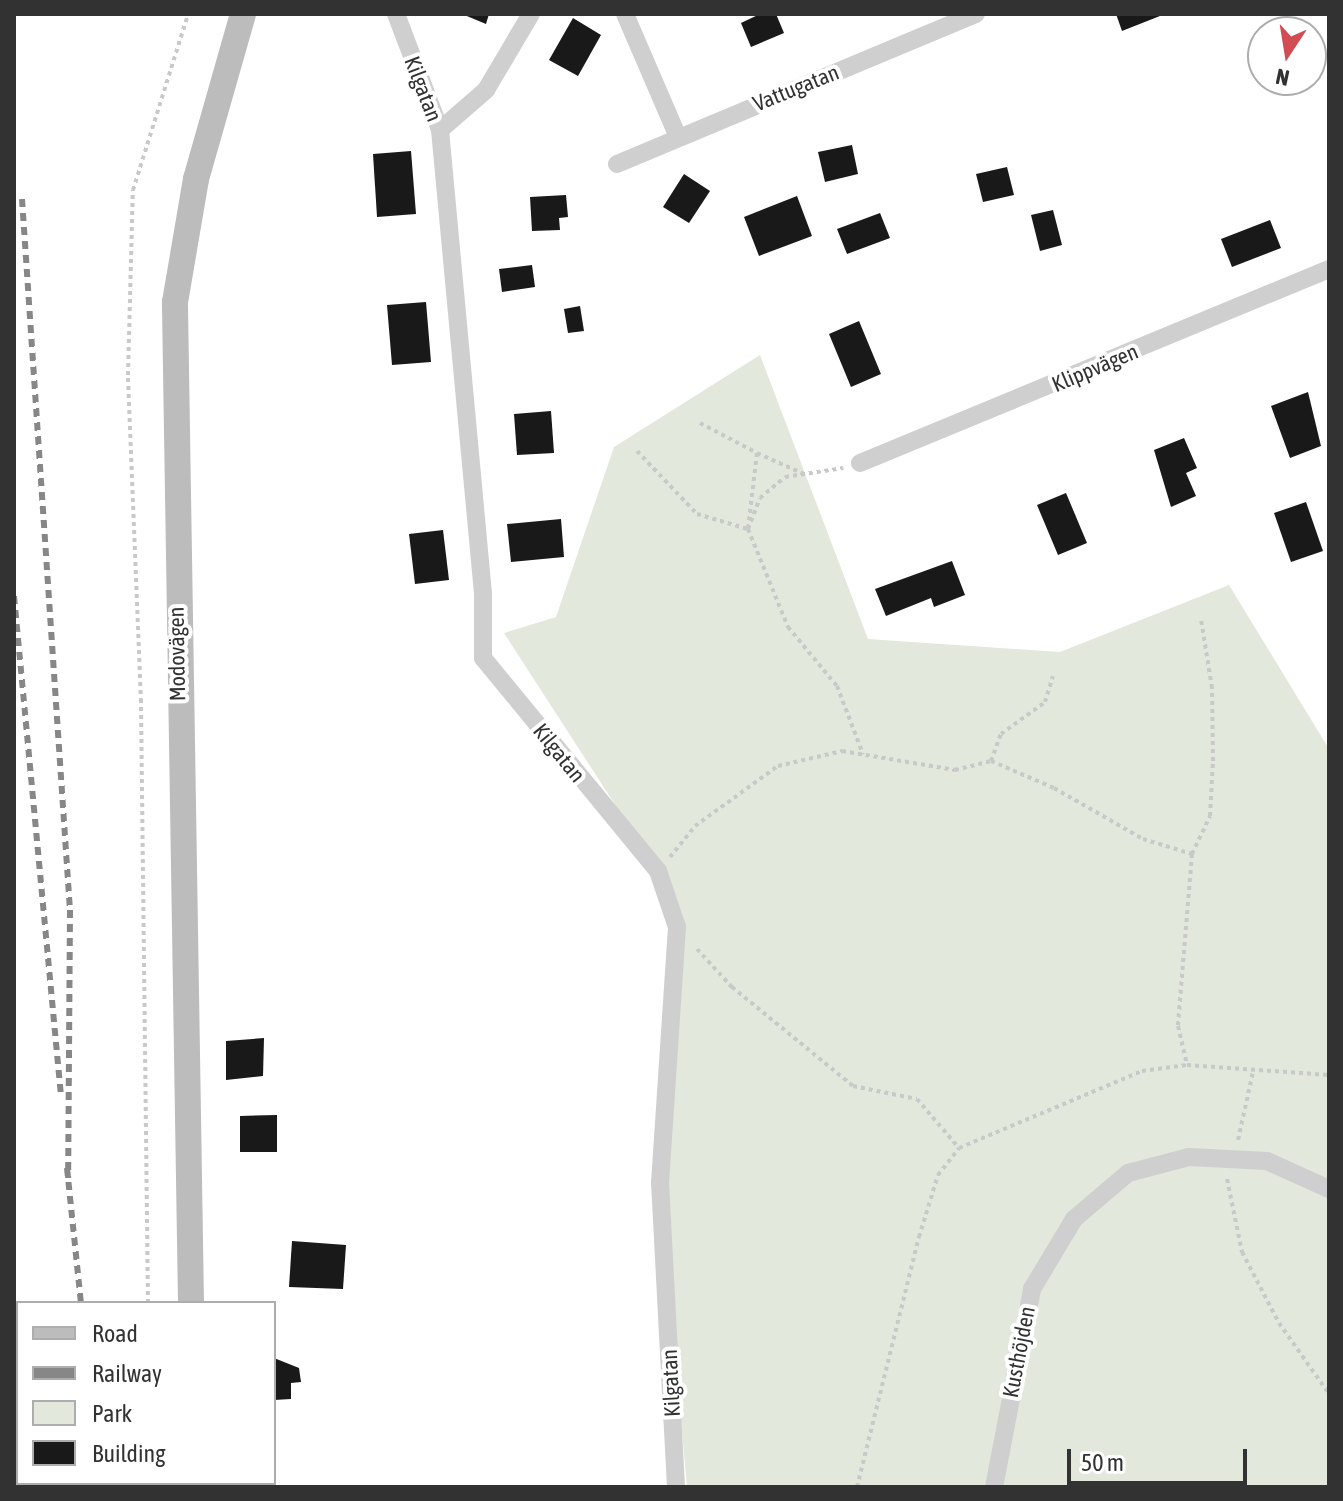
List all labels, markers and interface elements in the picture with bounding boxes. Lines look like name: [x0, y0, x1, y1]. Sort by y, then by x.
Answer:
north arrow: [1247, 16, 1327, 96]
street label: Kilgatan: [399, 53, 447, 125]
street label: Vattugatan: [749, 59, 843, 117]
text: N: [1273, 63, 1291, 92]
street label: Klippvägen: [1048, 338, 1142, 398]
street label: Modovägen: [163, 607, 191, 701]
street label: Kilgatan: [527, 718, 591, 788]
legend: [16, 1301, 276, 1485]
street label: Kusthöjden: [997, 1304, 1041, 1400]
text: Road: [92, 1320, 138, 1347]
street label: Kilgatan: [656, 1348, 686, 1418]
text: Railway: [92, 1360, 162, 1387]
text: Park: [92, 1400, 132, 1427]
scale bar: [1071, 1433, 1251, 1483]
text: Building: [92, 1440, 165, 1467]
text: 50 m: [1081, 1449, 1124, 1476]

